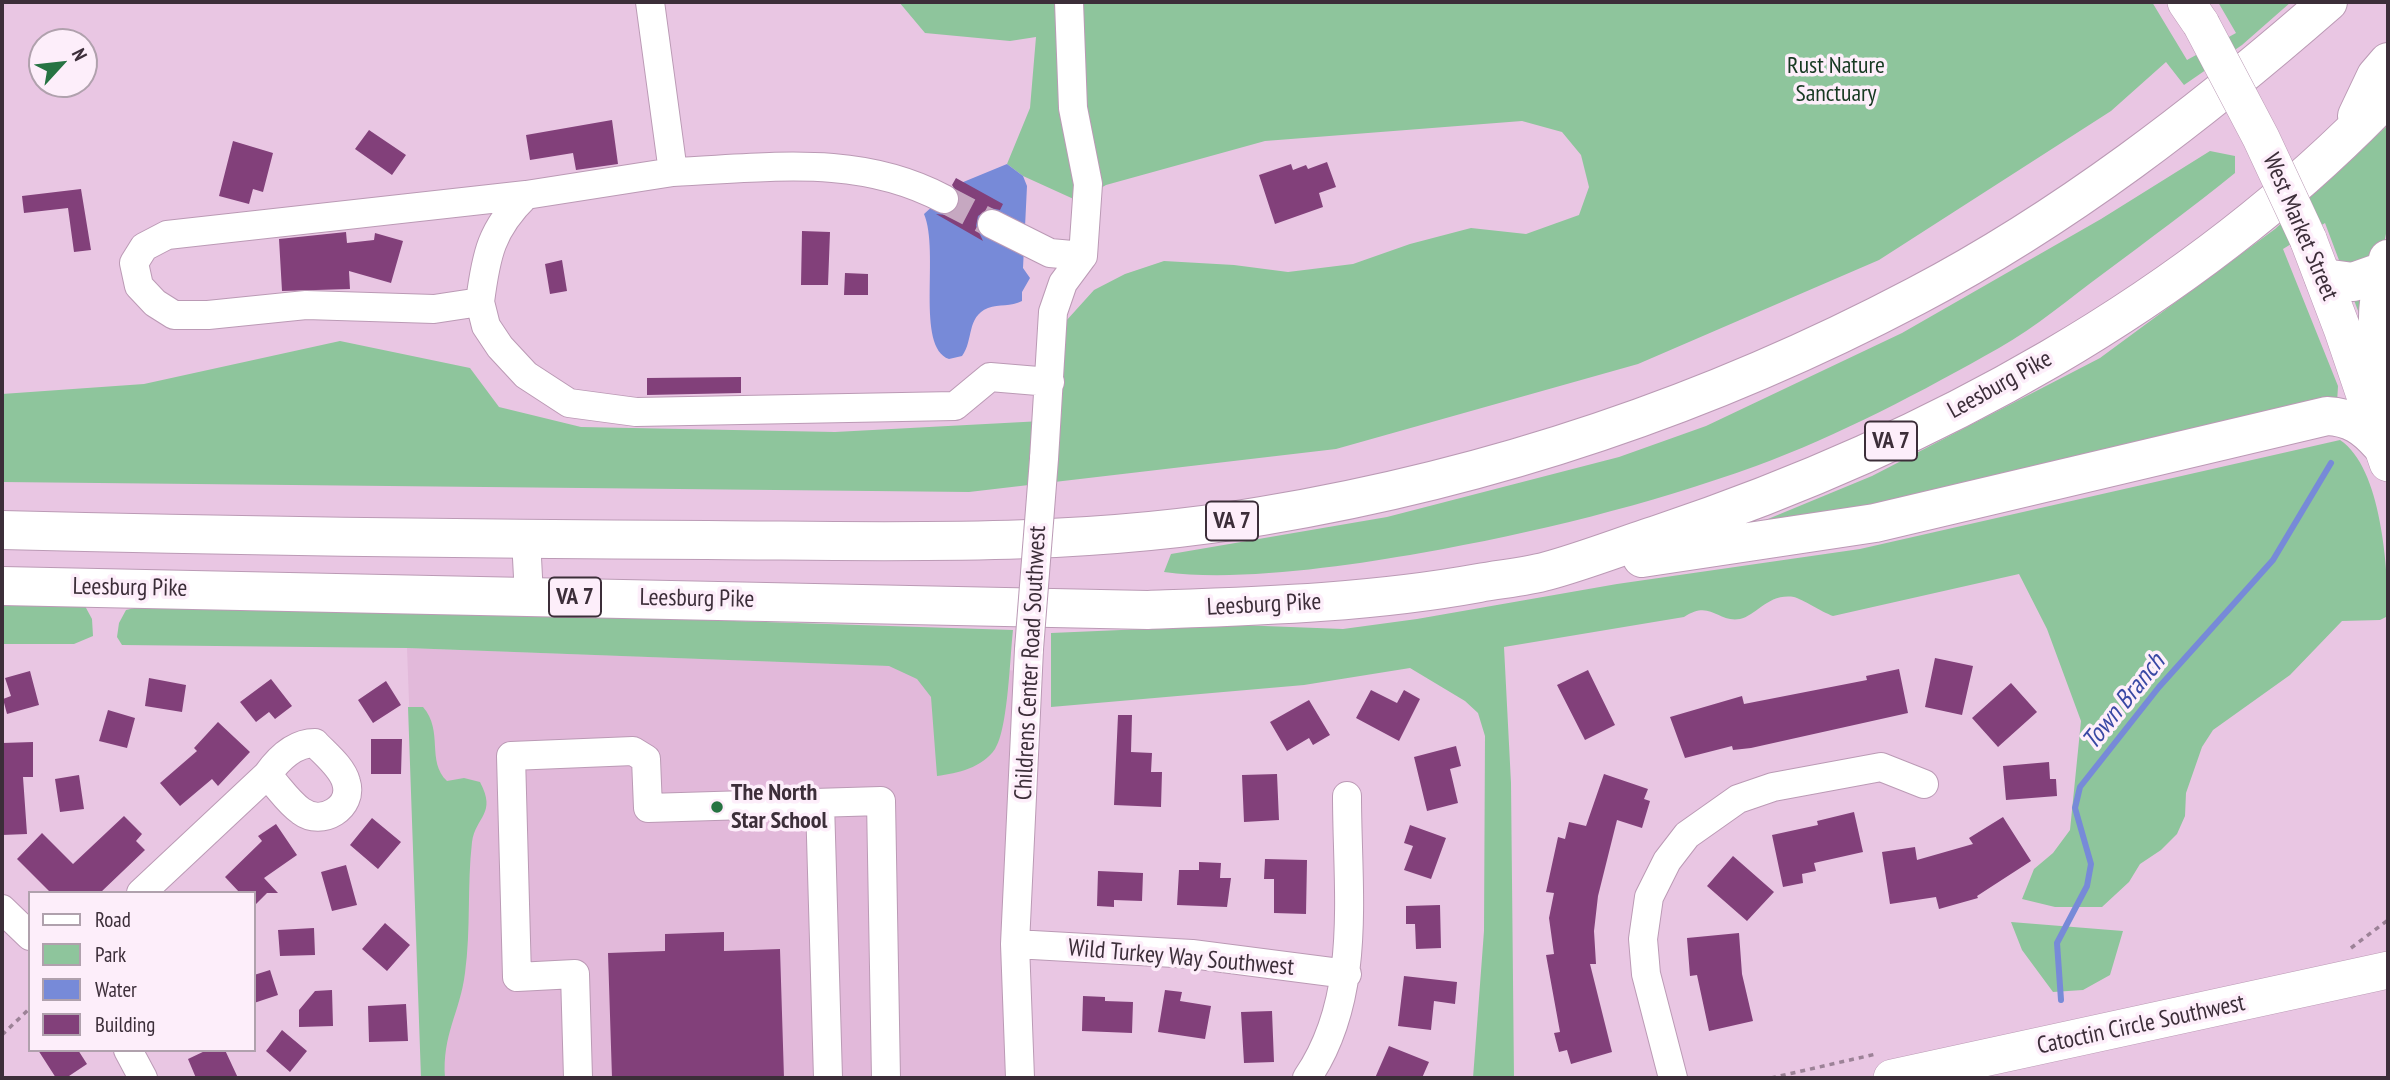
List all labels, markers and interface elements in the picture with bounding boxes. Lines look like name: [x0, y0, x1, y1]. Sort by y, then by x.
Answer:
north arrow: [28, 28, 98, 98]
text: N: [67, 44, 93, 64]
park label: Rust Nature Sanctuary: [1787, 52, 1885, 108]
street label: West Market Street: [2256, 149, 2344, 305]
street label: Leesburg Pike: [1943, 345, 2057, 425]
road number: VA 7: [1865, 422, 1917, 461]
road number: VA 7: [1206, 502, 1258, 540]
street label: Childrens Center Road Southwest: [1009, 525, 1053, 801]
street label: Leesburg Pike: [72, 573, 188, 603]
road number: VA 7: [549, 578, 601, 617]
street label: Leesburg Pike: [639, 584, 755, 614]
street label: Leesburg Pike: [1206, 588, 1322, 622]
water label: Town Branch: [2076, 648, 2172, 756]
place label: The North Star School: [731, 779, 827, 835]
marker: The North Star School: [709, 799, 725, 815]
legend: [28, 891, 256, 1052]
text: Road: [95, 906, 131, 933]
street label: Wild Turkey Way Southwest: [1067, 934, 1295, 982]
text: Park: [95, 941, 126, 968]
text: Water: [95, 976, 137, 1003]
street label: Catoctin Circle Southwest: [2034, 989, 2248, 1061]
text: Building: [95, 1011, 155, 1038]

